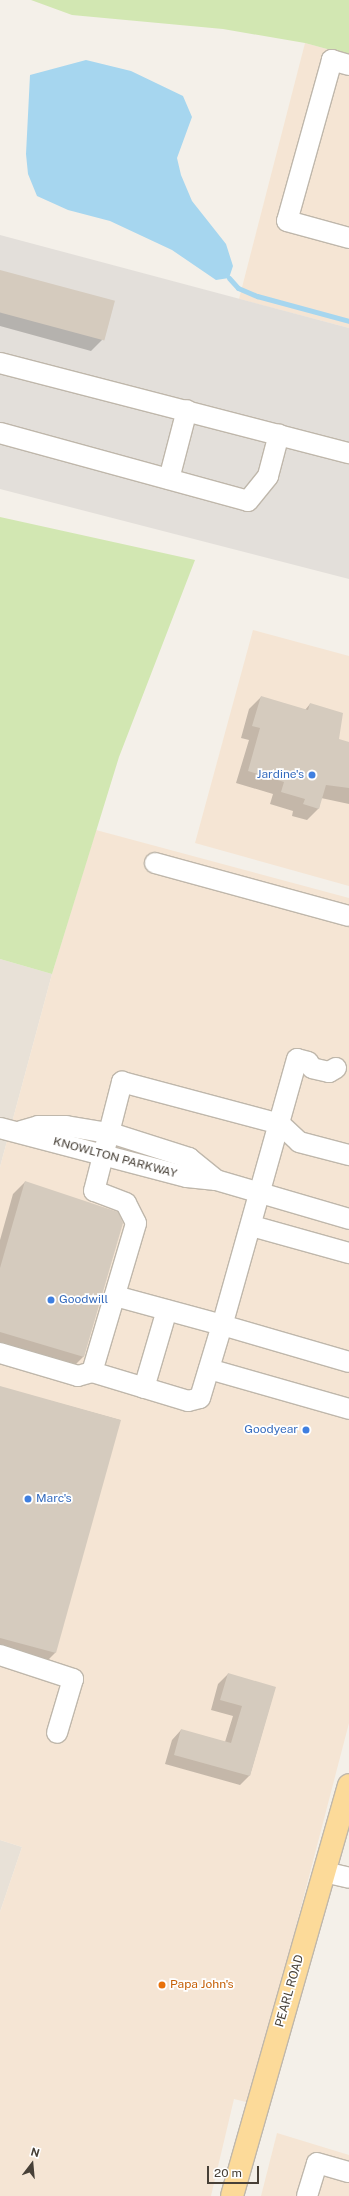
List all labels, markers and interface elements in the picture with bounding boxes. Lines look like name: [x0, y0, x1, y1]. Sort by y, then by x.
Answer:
place label: Jardine's: [257, 768, 304, 782]
marker: Jardine's: [307, 770, 317, 780]
street label: KNOWLTON PARKWAY: [51, 1135, 179, 1181]
place label: Goodwill: [59, 1293, 108, 1307]
marker: Goodwill: [46, 1295, 56, 1305]
place label: Goodyear: [244, 1423, 298, 1437]
marker: Goodyear: [301, 1425, 311, 1435]
place label: Marc's: [36, 1492, 72, 1506]
marker: Marc's: [23, 1494, 33, 1504]
street label: PEARL ROAD: [273, 1953, 307, 2029]
place label: Papa John's: [170, 1978, 234, 1992]
marker: Papa John's: [157, 1980, 167, 1990]
north arrow: [12, 2144, 52, 2184]
text: N: [30, 2146, 41, 2159]
scale bar: [209, 2158, 261, 2184]
text: 20 m: [214, 2166, 242, 2180]

